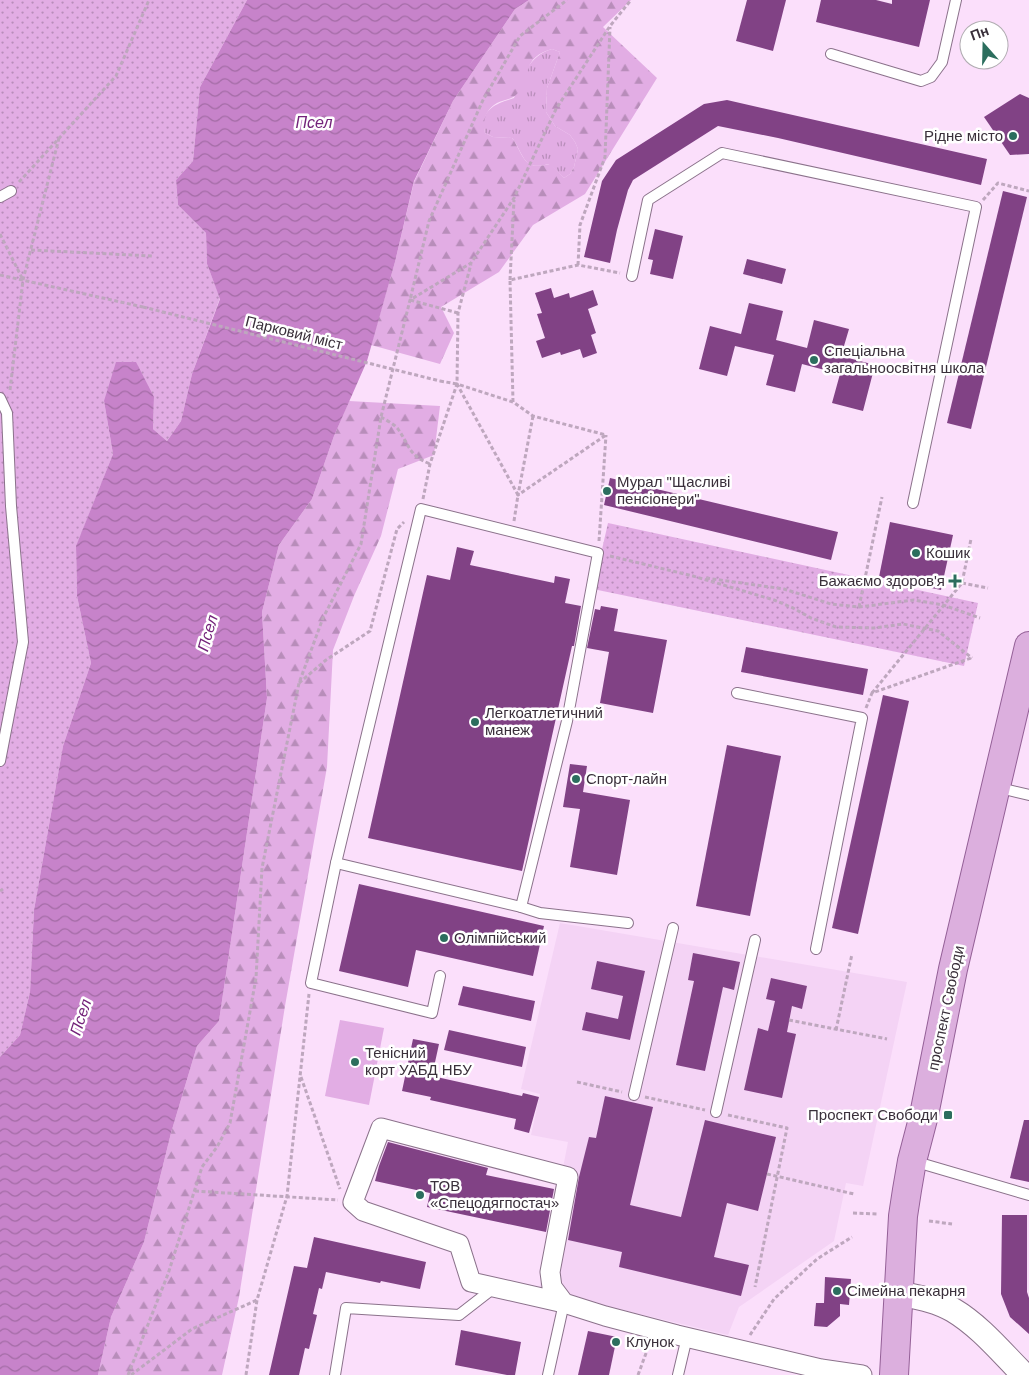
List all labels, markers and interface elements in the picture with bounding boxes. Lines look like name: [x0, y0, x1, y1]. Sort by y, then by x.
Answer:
north arrow: [959, 20, 1009, 70]
text: Пн: [968, 22, 991, 43]
water label: Псел: [296, 114, 332, 131]
place label: Рідне місто: [924, 127, 1003, 144]
marker: Рідне місто: [1007, 130, 1019, 142]
street label: Парковий міст: [244, 312, 345, 353]
place label: Спеціальна загальноосвітня школа: [824, 342, 985, 376]
marker: Спеціальна загальноосвітня школа: [808, 354, 820, 366]
place label: Мурал "Щасливі пенсіонери": [617, 473, 730, 507]
marker: Мурал "Щасливі пенсіонери": [601, 485, 613, 497]
place label: Кошик: [926, 544, 970, 561]
marker: Кошик: [910, 547, 922, 559]
place label: Бажаємо здоров'я: [819, 572, 945, 589]
marker: Бажаємо здоров'я: [949, 575, 961, 587]
water label: Псел: [194, 613, 221, 653]
place label: Легкоатлетичний манеж: [485, 704, 603, 738]
marker: Легкоатлетичний манеж: [469, 716, 481, 728]
place label: Спорт-лайн: [586, 770, 667, 787]
marker: Спорт-лайн: [570, 773, 582, 785]
place label: Олімпійський: [454, 929, 546, 946]
marker: Олімпійський: [438, 932, 450, 944]
street label: проспект Свободи: [924, 944, 967, 1072]
water label: Псел: [67, 997, 94, 1037]
place label: Тенісний корт УАБД НБУ: [365, 1044, 472, 1078]
marker: Тенісний корт УАБД НБУ: [349, 1056, 361, 1068]
place label: Проспект Свободи: [808, 1106, 938, 1123]
marker: Проспект Свободи: [942, 1109, 954, 1121]
place label: ТОВ «Спецодягпостач»: [430, 1177, 559, 1211]
marker: ТОВ «Спецодягпостач»: [414, 1189, 426, 1201]
place label: Сімейна пекарня: [847, 1282, 965, 1299]
marker: Сімейна пекарня: [831, 1285, 843, 1297]
place label: Клунок: [626, 1333, 675, 1350]
marker: Клунок: [610, 1336, 622, 1348]

